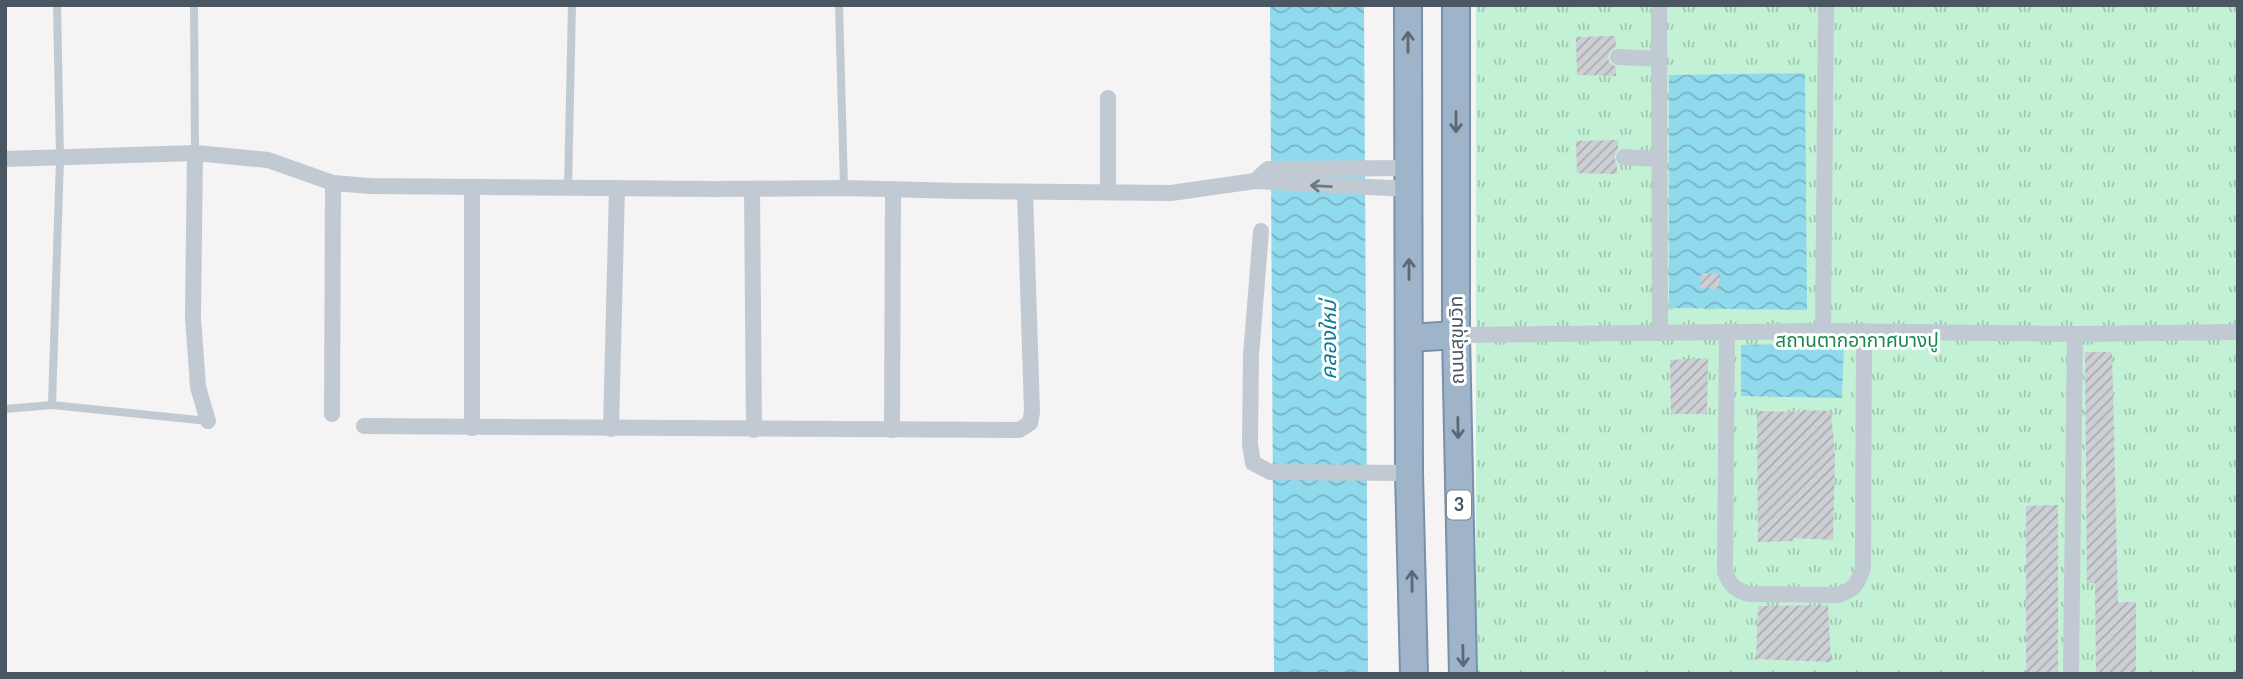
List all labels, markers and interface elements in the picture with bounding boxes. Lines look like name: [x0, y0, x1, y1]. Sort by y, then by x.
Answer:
one-way arrow: [1401, 31, 1415, 54]
one-way arrow: [1449, 111, 1463, 134]
one-way arrow: [1310, 179, 1333, 192]
one-way arrow: [1402, 258, 1416, 281]
street label: ถนนสุขุมวิท: [1443, 296, 1469, 384]
water label: คลองใหม่: [1315, 297, 1340, 380]
park label: สถานตากอากาศบางปู: [1775, 328, 1939, 353]
one-way arrow: [1451, 416, 1465, 439]
road number: 3: [1447, 490, 1471, 520]
one-way arrow: [1405, 570, 1418, 593]
one-way arrow: [1456, 644, 1469, 667]

